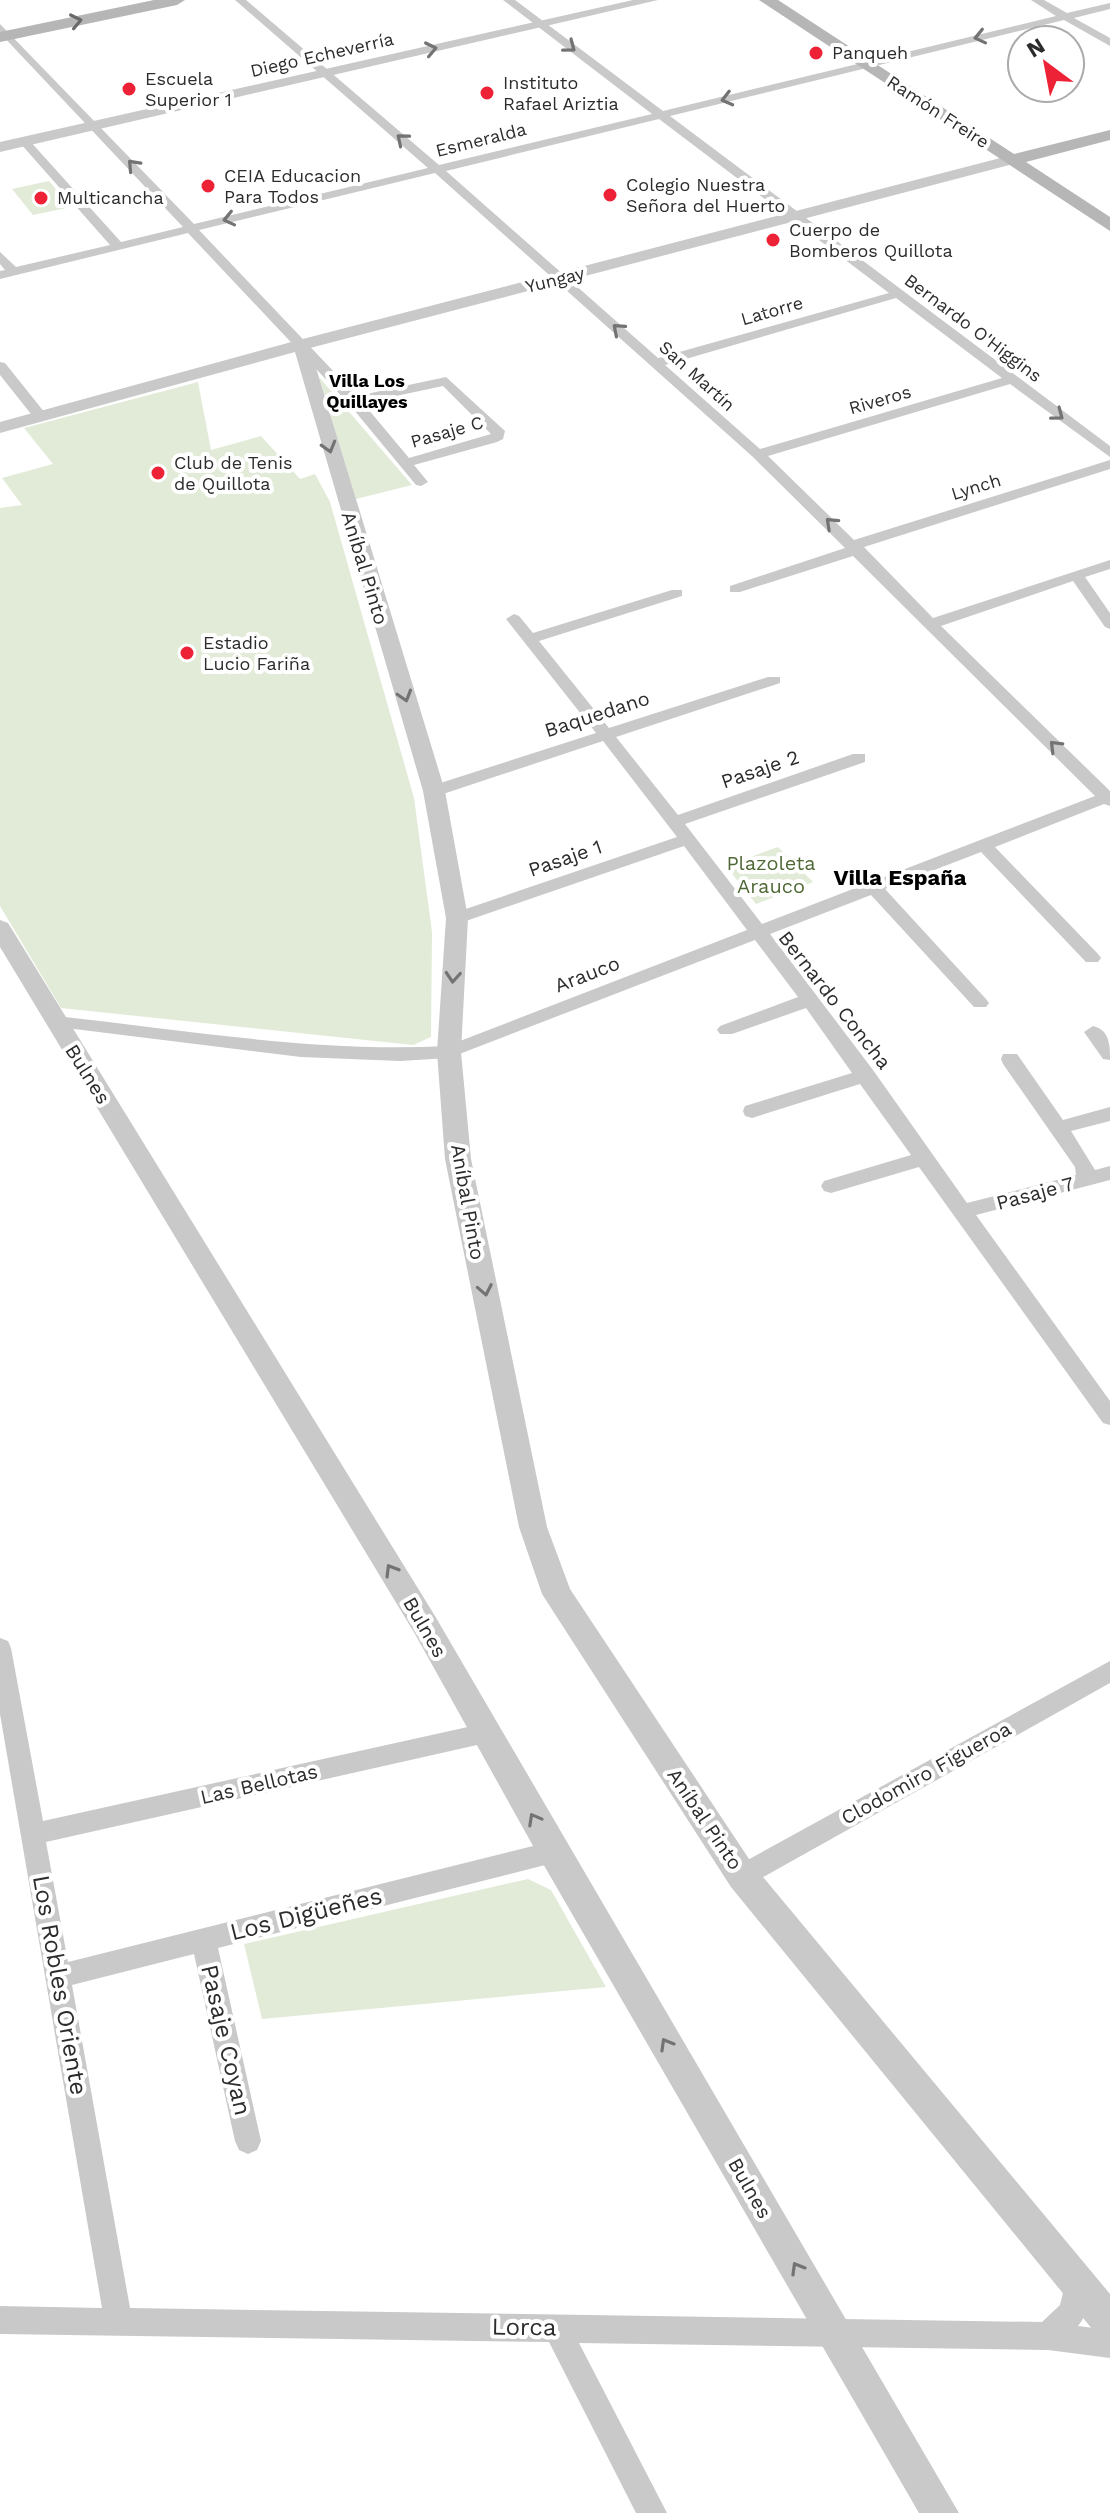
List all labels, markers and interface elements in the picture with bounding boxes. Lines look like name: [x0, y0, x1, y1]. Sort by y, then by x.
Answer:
one-way arrow: [69, 13, 83, 30]
north arrow: [1006, 24, 1086, 104]
street label: Diego Echeverría: [248, 28, 396, 81]
one-way arrow: [973, 28, 987, 45]
text: N: [1022, 33, 1049, 62]
one-way arrow: [561, 37, 576, 51]
one-way arrow: [424, 41, 437, 58]
place label: Panqueh: [832, 42, 908, 63]
marker: Panqueh: [807, 44, 825, 62]
place label: Escuela Superior 1: [145, 68, 232, 110]
street label: Ramón Freire: [883, 71, 993, 152]
place label: Instituto Rafael Ariztia: [503, 72, 619, 114]
marker: Escuela Superior 1: [120, 80, 138, 98]
marker: Instituto Rafael Ariztia: [478, 84, 496, 102]
one-way arrow: [721, 89, 735, 106]
street label: Esmeralda: [433, 118, 528, 161]
one-way arrow: [396, 134, 411, 149]
one-way arrow: [127, 160, 142, 174]
place label: CEIA Educacion Para Todos: [224, 165, 361, 207]
place label: Colegio Nuestra Señora del Huerto: [626, 174, 785, 216]
marker: CEIA Educacion Para Todos: [199, 177, 217, 195]
marker: Colegio Nuestra Señora del Huerto: [601, 186, 619, 204]
place label: Multicancha: [57, 187, 164, 208]
marker: Multicancha: [32, 189, 50, 207]
one-way arrow: [223, 209, 237, 226]
place label: Cuerpo de Bomberos Quillota: [789, 219, 953, 261]
marker: Cuerpo de Bomberos Quillota: [764, 231, 782, 249]
street label: Yungay: [523, 262, 587, 297]
street label: Bernardo O'Higgins: [901, 269, 1046, 386]
street label: Latorre: [738, 292, 805, 329]
one-way arrow: [612, 325, 627, 339]
street label: San Martín: [655, 336, 739, 415]
district label: Villa Los Quillayes: [326, 370, 408, 412]
street label: Riveros: [846, 381, 913, 418]
one-way arrow: [1050, 405, 1064, 420]
street label: Pasaje C: [408, 411, 486, 452]
one-way arrow: [320, 439, 337, 453]
place label: Club de Tenis de Quillota: [174, 452, 292, 494]
marker: Club de Tenis de Quillota: [149, 464, 167, 482]
street label: Lynch: [948, 469, 1003, 504]
street label: Aníbal Pinto: [336, 508, 394, 628]
one-way arrow: [826, 518, 840, 532]
place label: Estadio Lucio Fariña: [203, 632, 310, 674]
marker: Estadio Lucio Fariña: [178, 644, 196, 662]
street label: Baquedano: [541, 686, 653, 742]
one-way arrow: [396, 688, 412, 702]
one-way arrow: [1050, 741, 1064, 755]
street label: Pasaje 2: [718, 745, 802, 793]
street label: Pasaje 1: [525, 834, 605, 882]
park label: Plazoleta Arauco: [726, 851, 816, 898]
district label: Villa España: [833, 865, 967, 890]
street label: Bernardo Concha: [774, 926, 896, 1074]
street label: Arauco: [551, 951, 623, 997]
one-way arrow: [445, 971, 462, 984]
street label: Bulnes: [60, 1040, 116, 1108]
street label: Aníbal Pinto: [446, 1142, 490, 1262]
street label: Pasaje 7: [994, 1171, 1076, 1215]
one-way arrow: [476, 1283, 493, 1296]
one-way arrow: [385, 1564, 401, 1579]
street label: Bulnes: [398, 1592, 452, 1662]
street label: Clodomiro Figueroa: [837, 1716, 1015, 1830]
street label: Las Bellotas: [198, 1759, 320, 1809]
street label: Aníbal Pinto: [662, 1764, 748, 1874]
one-way arrow: [528, 1814, 544, 1828]
street label: Los Robles Oriente: [27, 1873, 93, 2097]
street label: Los Digüeñes: [227, 1882, 385, 1946]
street label: Pasaje Coyan: [195, 1962, 257, 2118]
one-way arrow: [660, 2038, 675, 2053]
street label: Bulnes: [723, 2153, 777, 2223]
one-way arrow: [792, 2262, 807, 2277]
street label: Lorca: [491, 2312, 557, 2342]

